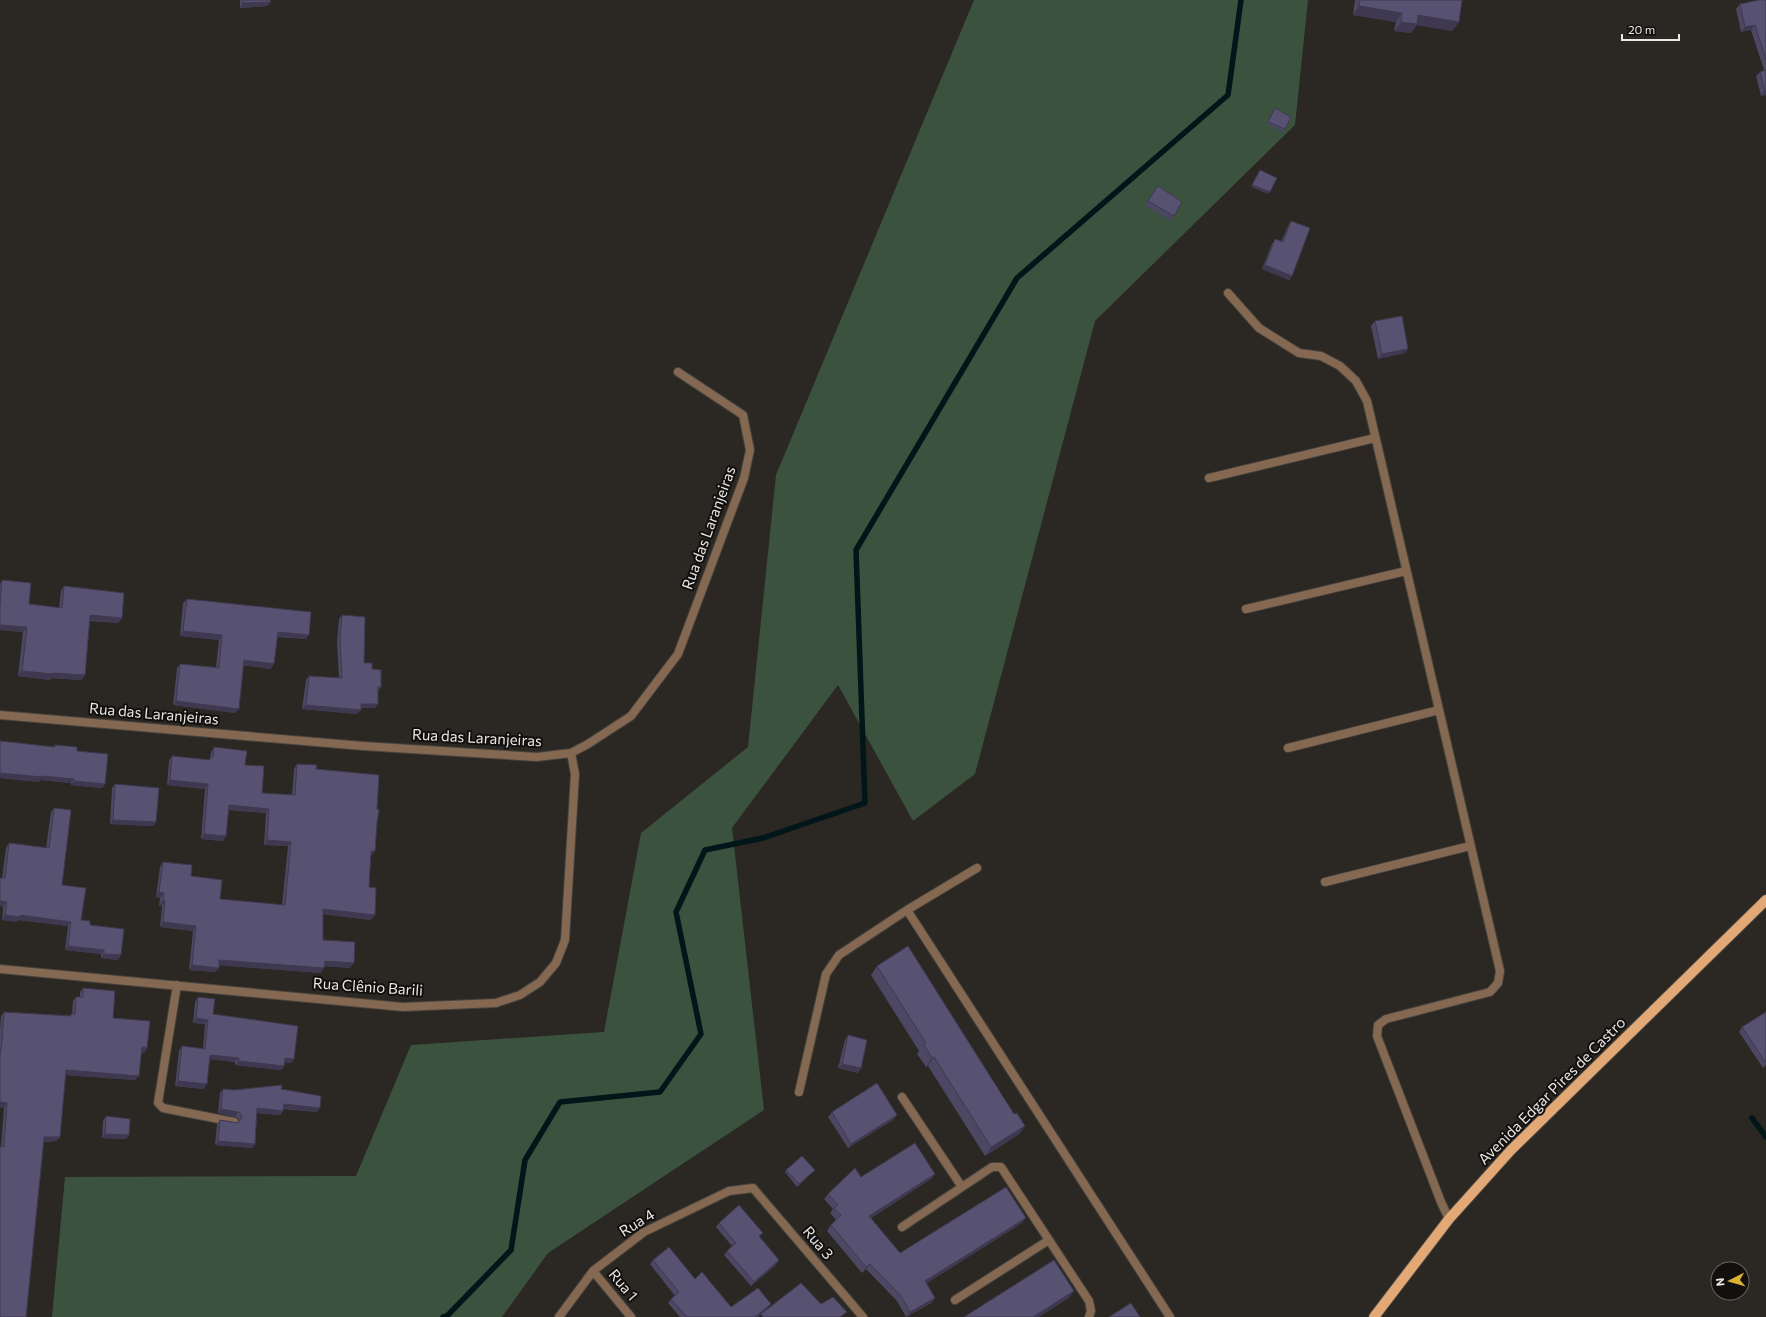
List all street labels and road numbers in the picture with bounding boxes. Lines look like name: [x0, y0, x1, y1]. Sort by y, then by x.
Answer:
street label: Rua das Laranjeiras: [677, 463, 739, 592]
street label: Rua das Laranjeiras: [89, 698, 220, 728]
street label: Rua das Laranjeiras: [412, 725, 543, 749]
street label: Rua Clênio Barili: [312, 973, 424, 999]
street label: Avenida Edgar Pires de Castro: [1474, 1013, 1629, 1168]
street label: Rua 4: [616, 1204, 657, 1240]
street label: Rua 3: [800, 1222, 838, 1263]
street label: Rua 1: [605, 1265, 642, 1304]

